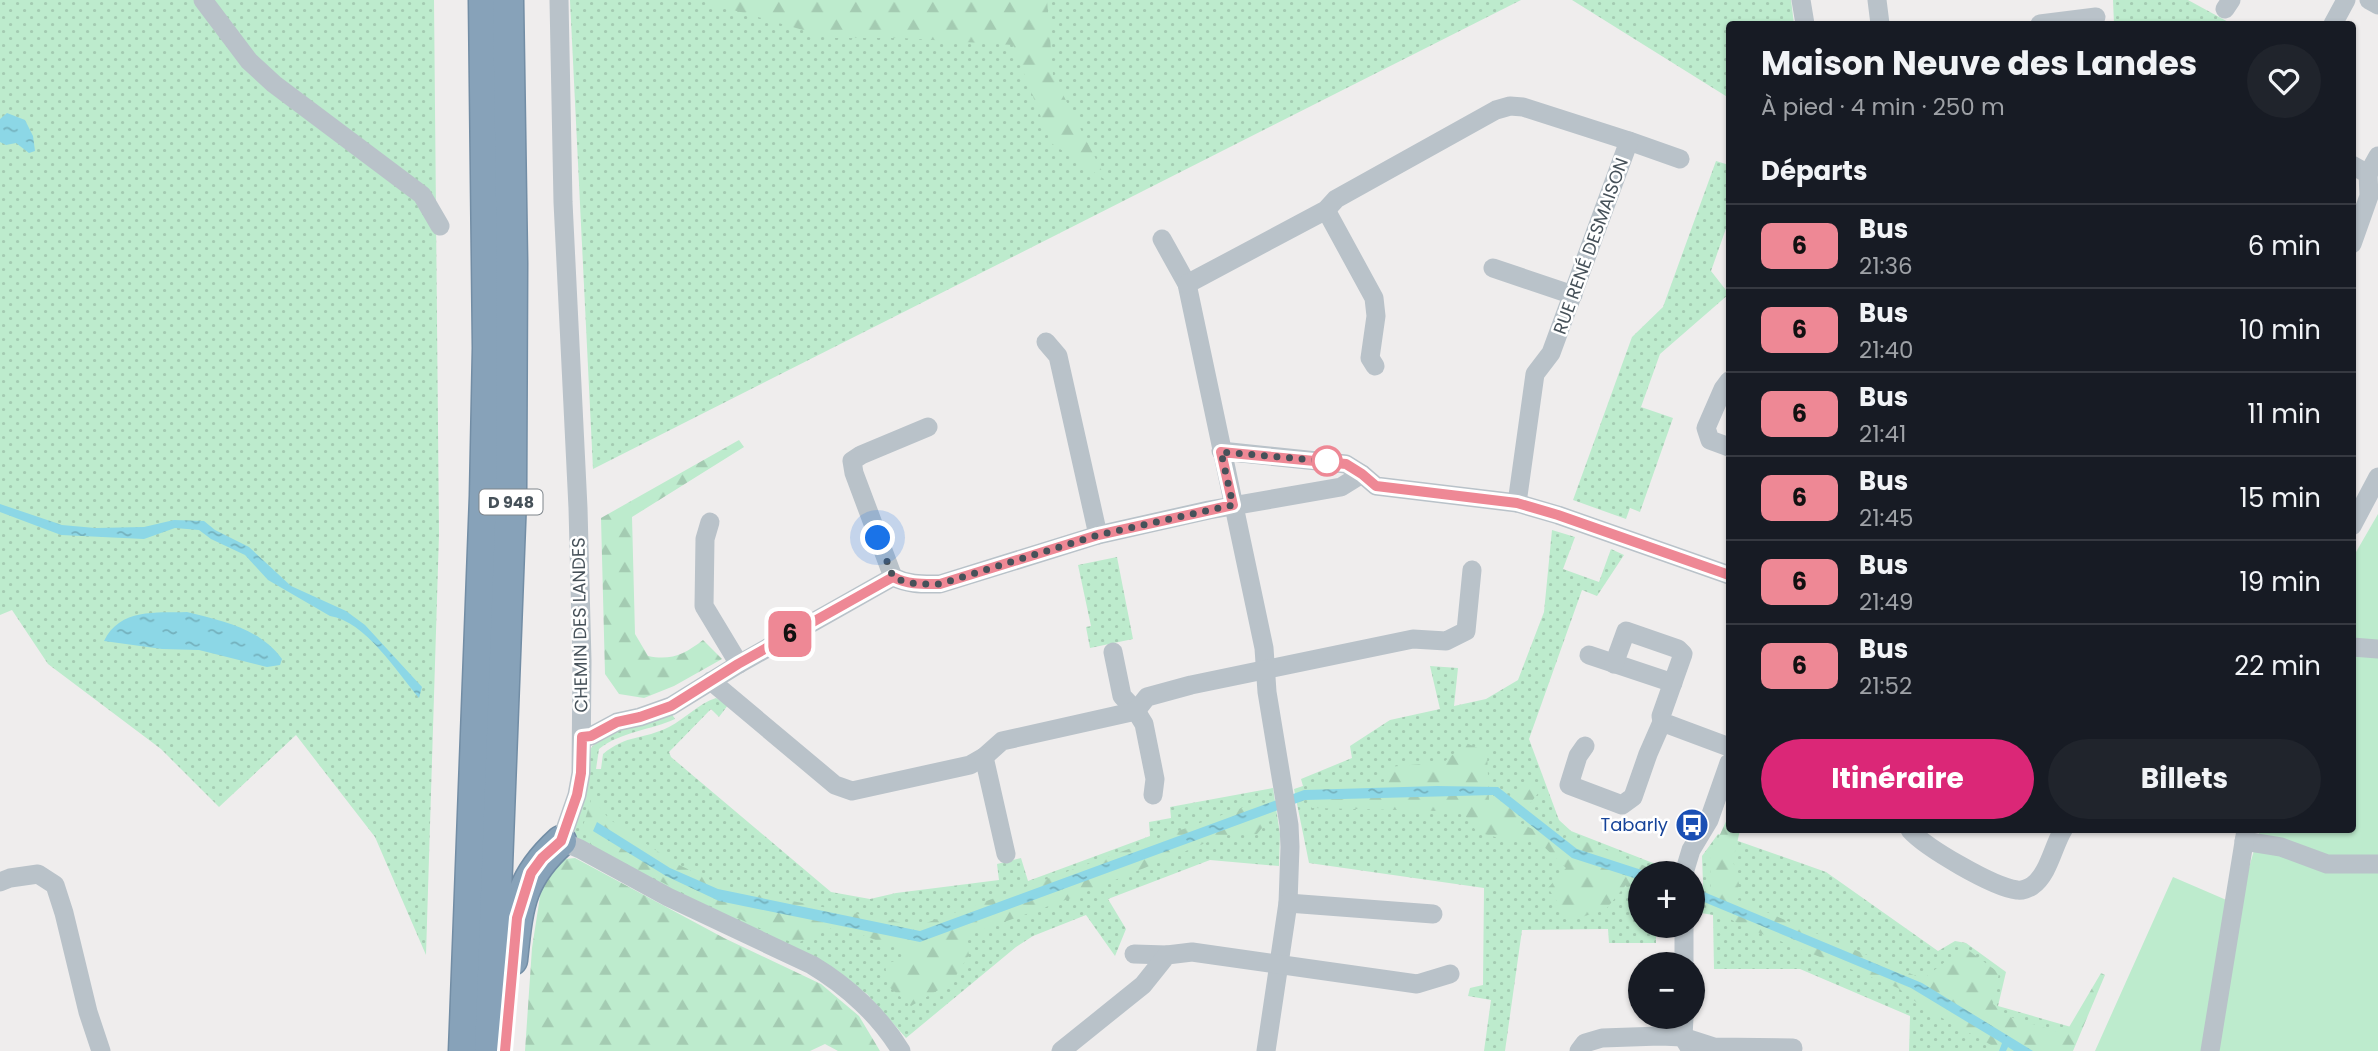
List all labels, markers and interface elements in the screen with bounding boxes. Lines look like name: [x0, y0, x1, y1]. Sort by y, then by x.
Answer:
text: Maison Neuve des Landes: [1761, 40, 2197, 87]
button: heart: [2247, 44, 2321, 118]
text: À pied · 4 min · 250 m: [1761, 91, 2005, 123]
text: Départs: [1761, 153, 1867, 189]
street label: RUE RENÉ DESMAISON: [1547, 154, 1634, 337]
text: Bus: [1859, 211, 1908, 247]
text: 6 min: [2248, 228, 2321, 264]
text: 6: [1792, 229, 1807, 262]
text: 21:36: [1859, 250, 1913, 282]
text: Bus: [1859, 295, 1908, 331]
text: 10 min: [2240, 312, 2321, 348]
text: 6: [1792, 313, 1807, 346]
text: 21:40: [1859, 334, 1913, 366]
text: Bus: [1859, 379, 1908, 415]
text: 11 min: [2248, 396, 2321, 432]
text: 6: [1792, 397, 1807, 430]
text: 21:41: [1859, 418, 1906, 450]
unlabelled marker: [1312, 446, 1342, 476]
text: Bus: [1859, 463, 1908, 499]
text: 15 min: [2240, 480, 2321, 516]
text: 6: [1792, 481, 1807, 514]
road number: D 948: [480, 489, 542, 514]
text: 21:45: [1859, 502, 1913, 534]
your location: [860, 520, 895, 555]
street label: CHEMIN DES LANDES: [565, 537, 594, 713]
text: Bus: [1859, 547, 1908, 583]
text: 19 min: [2240, 564, 2321, 600]
text: 6: [1792, 565, 1807, 598]
text: 21:49: [1859, 586, 1913, 618]
line badge: 6: [767, 611, 813, 657]
text: 6: [782, 617, 798, 650]
text: Bus: [1859, 631, 1908, 667]
text: 22 min: [2234, 648, 2321, 684]
text: 6: [1792, 649, 1807, 682]
text: 21:52: [1859, 670, 1912, 702]
button: Itinéraire: [1761, 739, 2034, 819]
button: Billets: [2048, 739, 2321, 819]
bus stop icon: Tabarly: [1673, 806, 1711, 844]
place label: Tabarly: [1600, 812, 1668, 837]
map controls: [1628, 861, 1705, 1029]
button: +: [1628, 861, 1705, 938]
button: −: [1628, 952, 1705, 1029]

